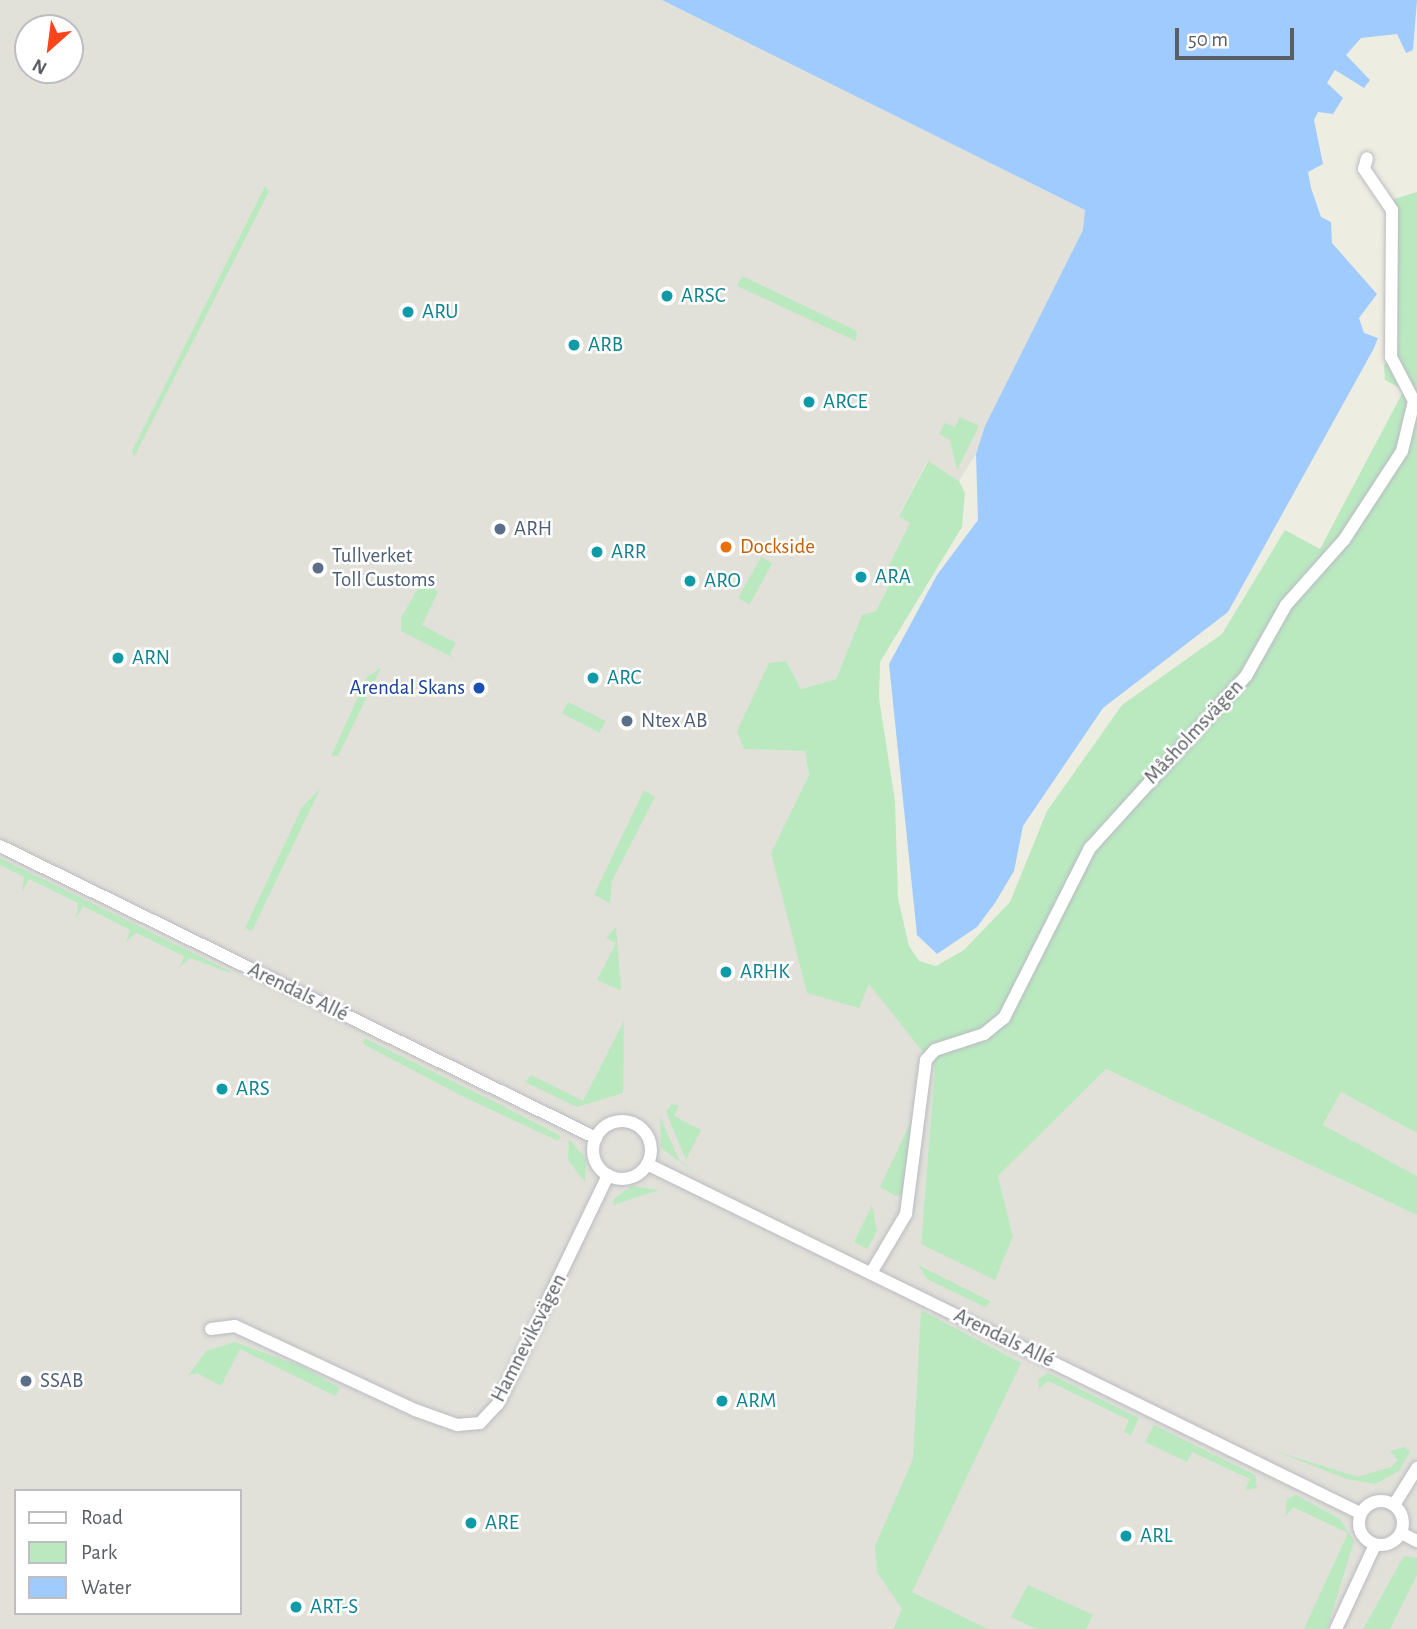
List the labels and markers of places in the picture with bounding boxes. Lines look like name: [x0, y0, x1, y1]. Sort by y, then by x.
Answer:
place label: ARSC: [681, 283, 726, 309]
marker: ARSC: [659, 288, 675, 304]
place label: ARU: [422, 299, 459, 325]
marker: ARU: [400, 304, 416, 320]
place label: ARB: [588, 332, 623, 358]
marker: ARB: [566, 337, 582, 353]
place label: ARCE: [823, 389, 868, 415]
marker: ARCE: [801, 394, 817, 410]
place label: ARH: [514, 516, 552, 542]
marker: ARH: [492, 521, 508, 537]
place label: Dockside: [740, 534, 815, 560]
place label: ARR: [611, 539, 646, 565]
marker: Dockside: [718, 539, 734, 555]
place label: Tullverket Toll Customs: [332, 543, 435, 593]
marker: ARR: [589, 544, 605, 560]
marker: Tullverket Toll Customs: [310, 560, 326, 576]
place label: ARA: [875, 564, 911, 590]
place label: ARO: [704, 568, 741, 594]
marker: ARA: [853, 569, 869, 585]
marker: ARO: [682, 573, 698, 589]
place label: ARN: [132, 645, 170, 671]
marker: ARN: [110, 650, 126, 666]
place label: ARC: [607, 665, 642, 691]
marker: ARC: [585, 670, 601, 686]
place label: Arendal Skans: [350, 675, 465, 701]
marker: Arendal Skans: [471, 680, 487, 696]
place label: Ntex AB: [641, 708, 707, 734]
marker: Ntex AB: [619, 713, 635, 729]
place label: ARHK: [740, 959, 790, 985]
marker: ARHK: [718, 964, 734, 980]
place label: ARS: [236, 1076, 270, 1102]
marker: ARS: [214, 1081, 230, 1097]
place label: SSAB: [40, 1368, 83, 1394]
marker: SSAB: [18, 1373, 34, 1389]
place label: ARM: [736, 1388, 776, 1414]
marker: ARM: [714, 1393, 730, 1409]
place label: ARE: [485, 1510, 519, 1536]
marker: ARE: [463, 1515, 479, 1531]
place label: ARL: [1140, 1523, 1173, 1549]
marker: ARL: [1118, 1528, 1134, 1544]
place label: ART-S: [310, 1594, 358, 1620]
marker: ART-S: [288, 1599, 304, 1615]

